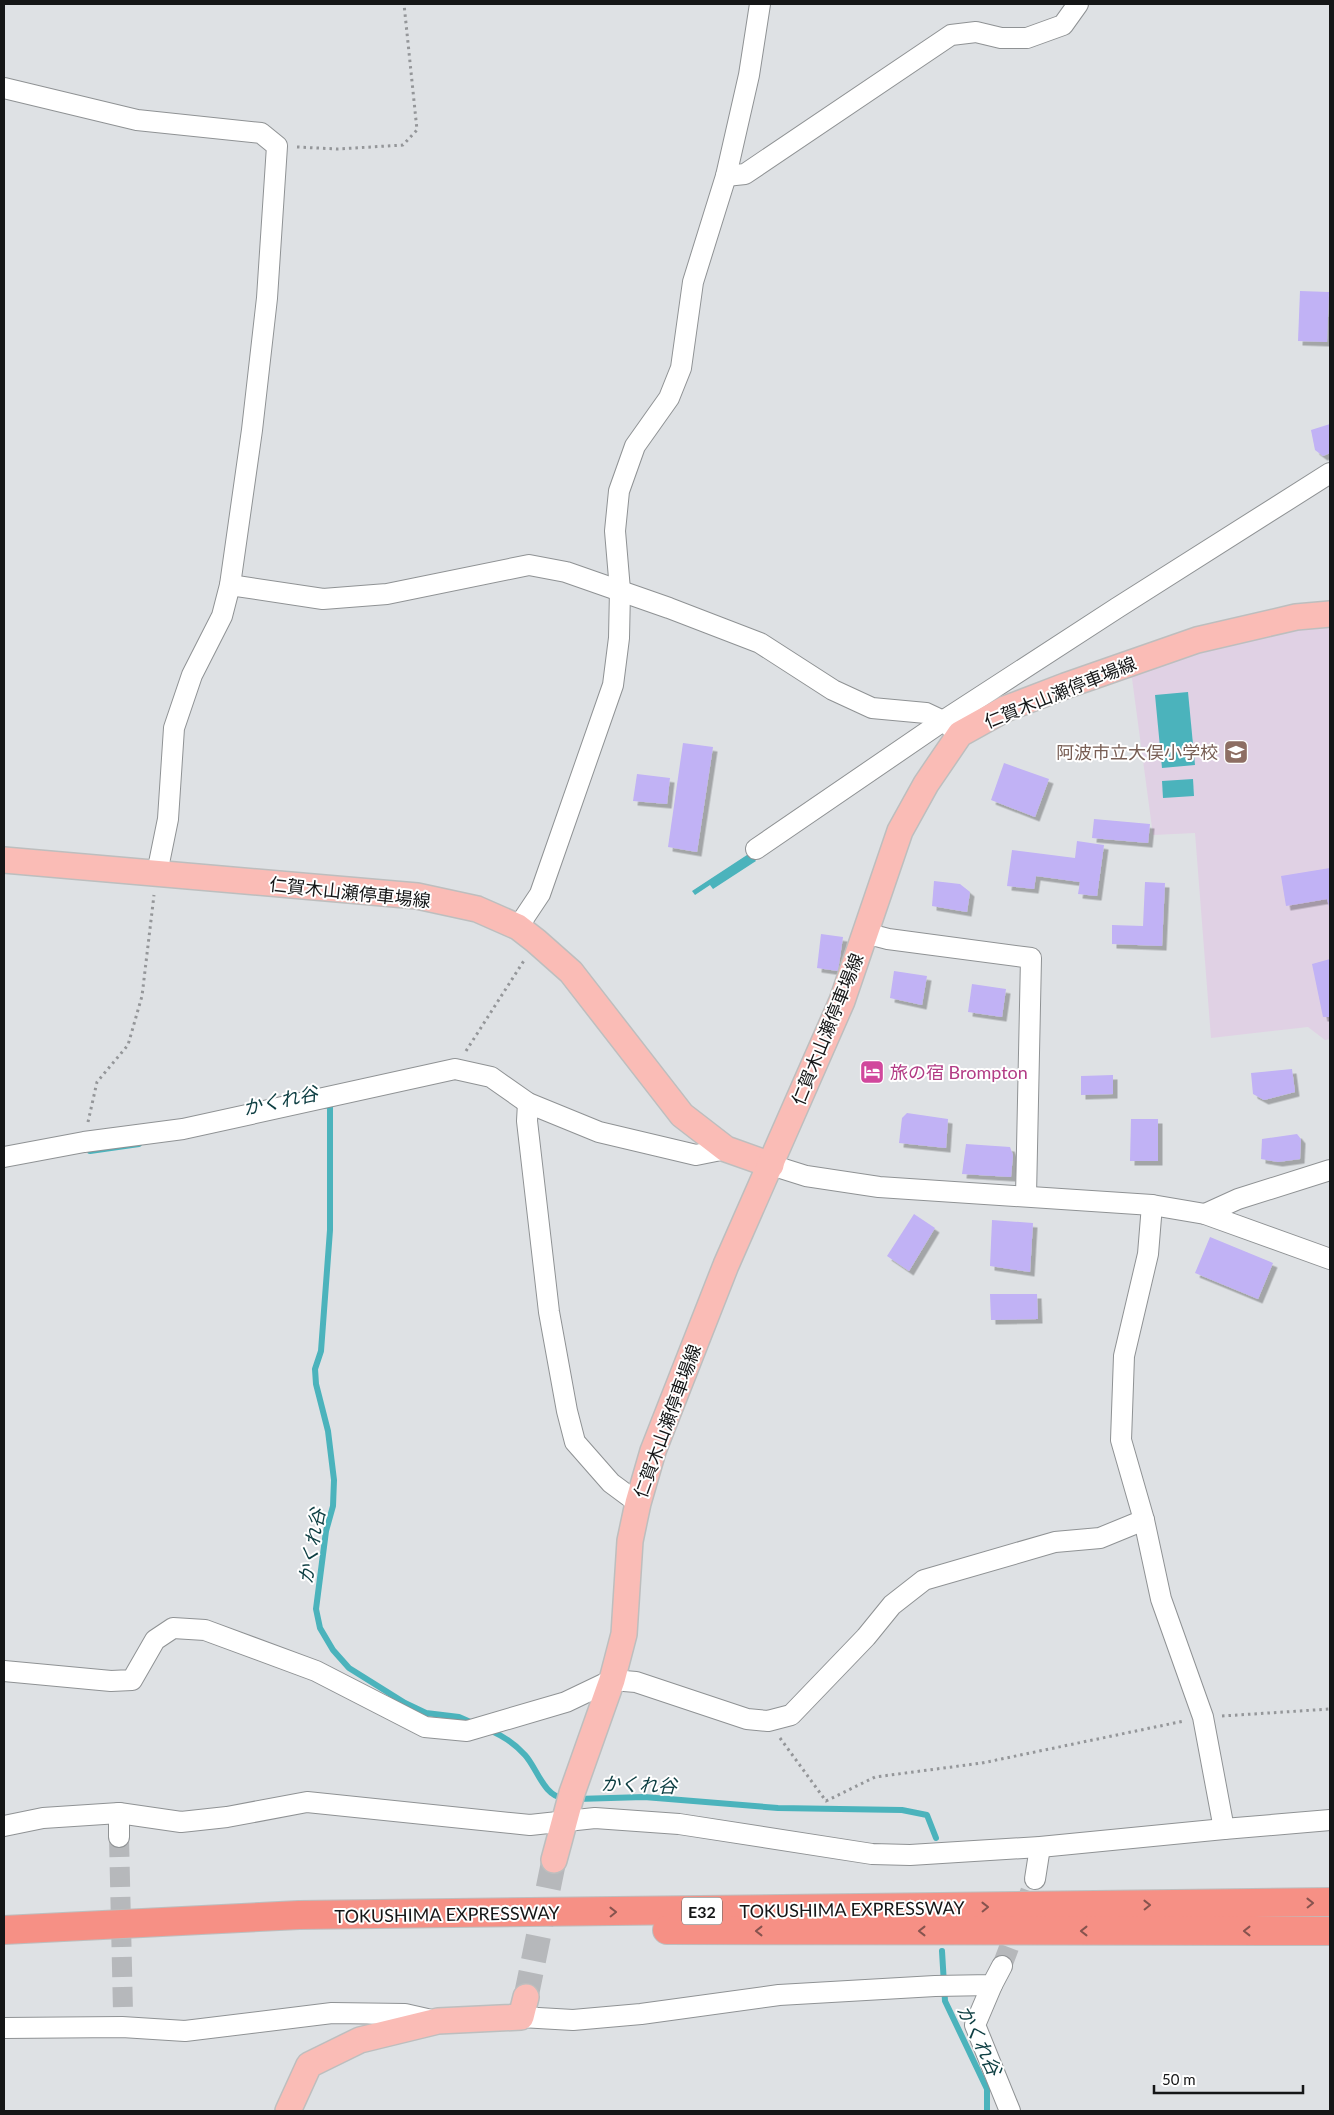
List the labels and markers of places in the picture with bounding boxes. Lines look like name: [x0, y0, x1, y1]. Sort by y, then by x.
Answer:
school or university icon: 阿波市立大俣小学校: [1223, 739, 1249, 765]
place label: 阿波市立大俣小学校: [1056, 741, 1218, 763]
hotel icon: 旅の宿 Brompton: [859, 1059, 885, 1085]
place label: 旅の宿 Brompton: [890, 1061, 1028, 1083]

